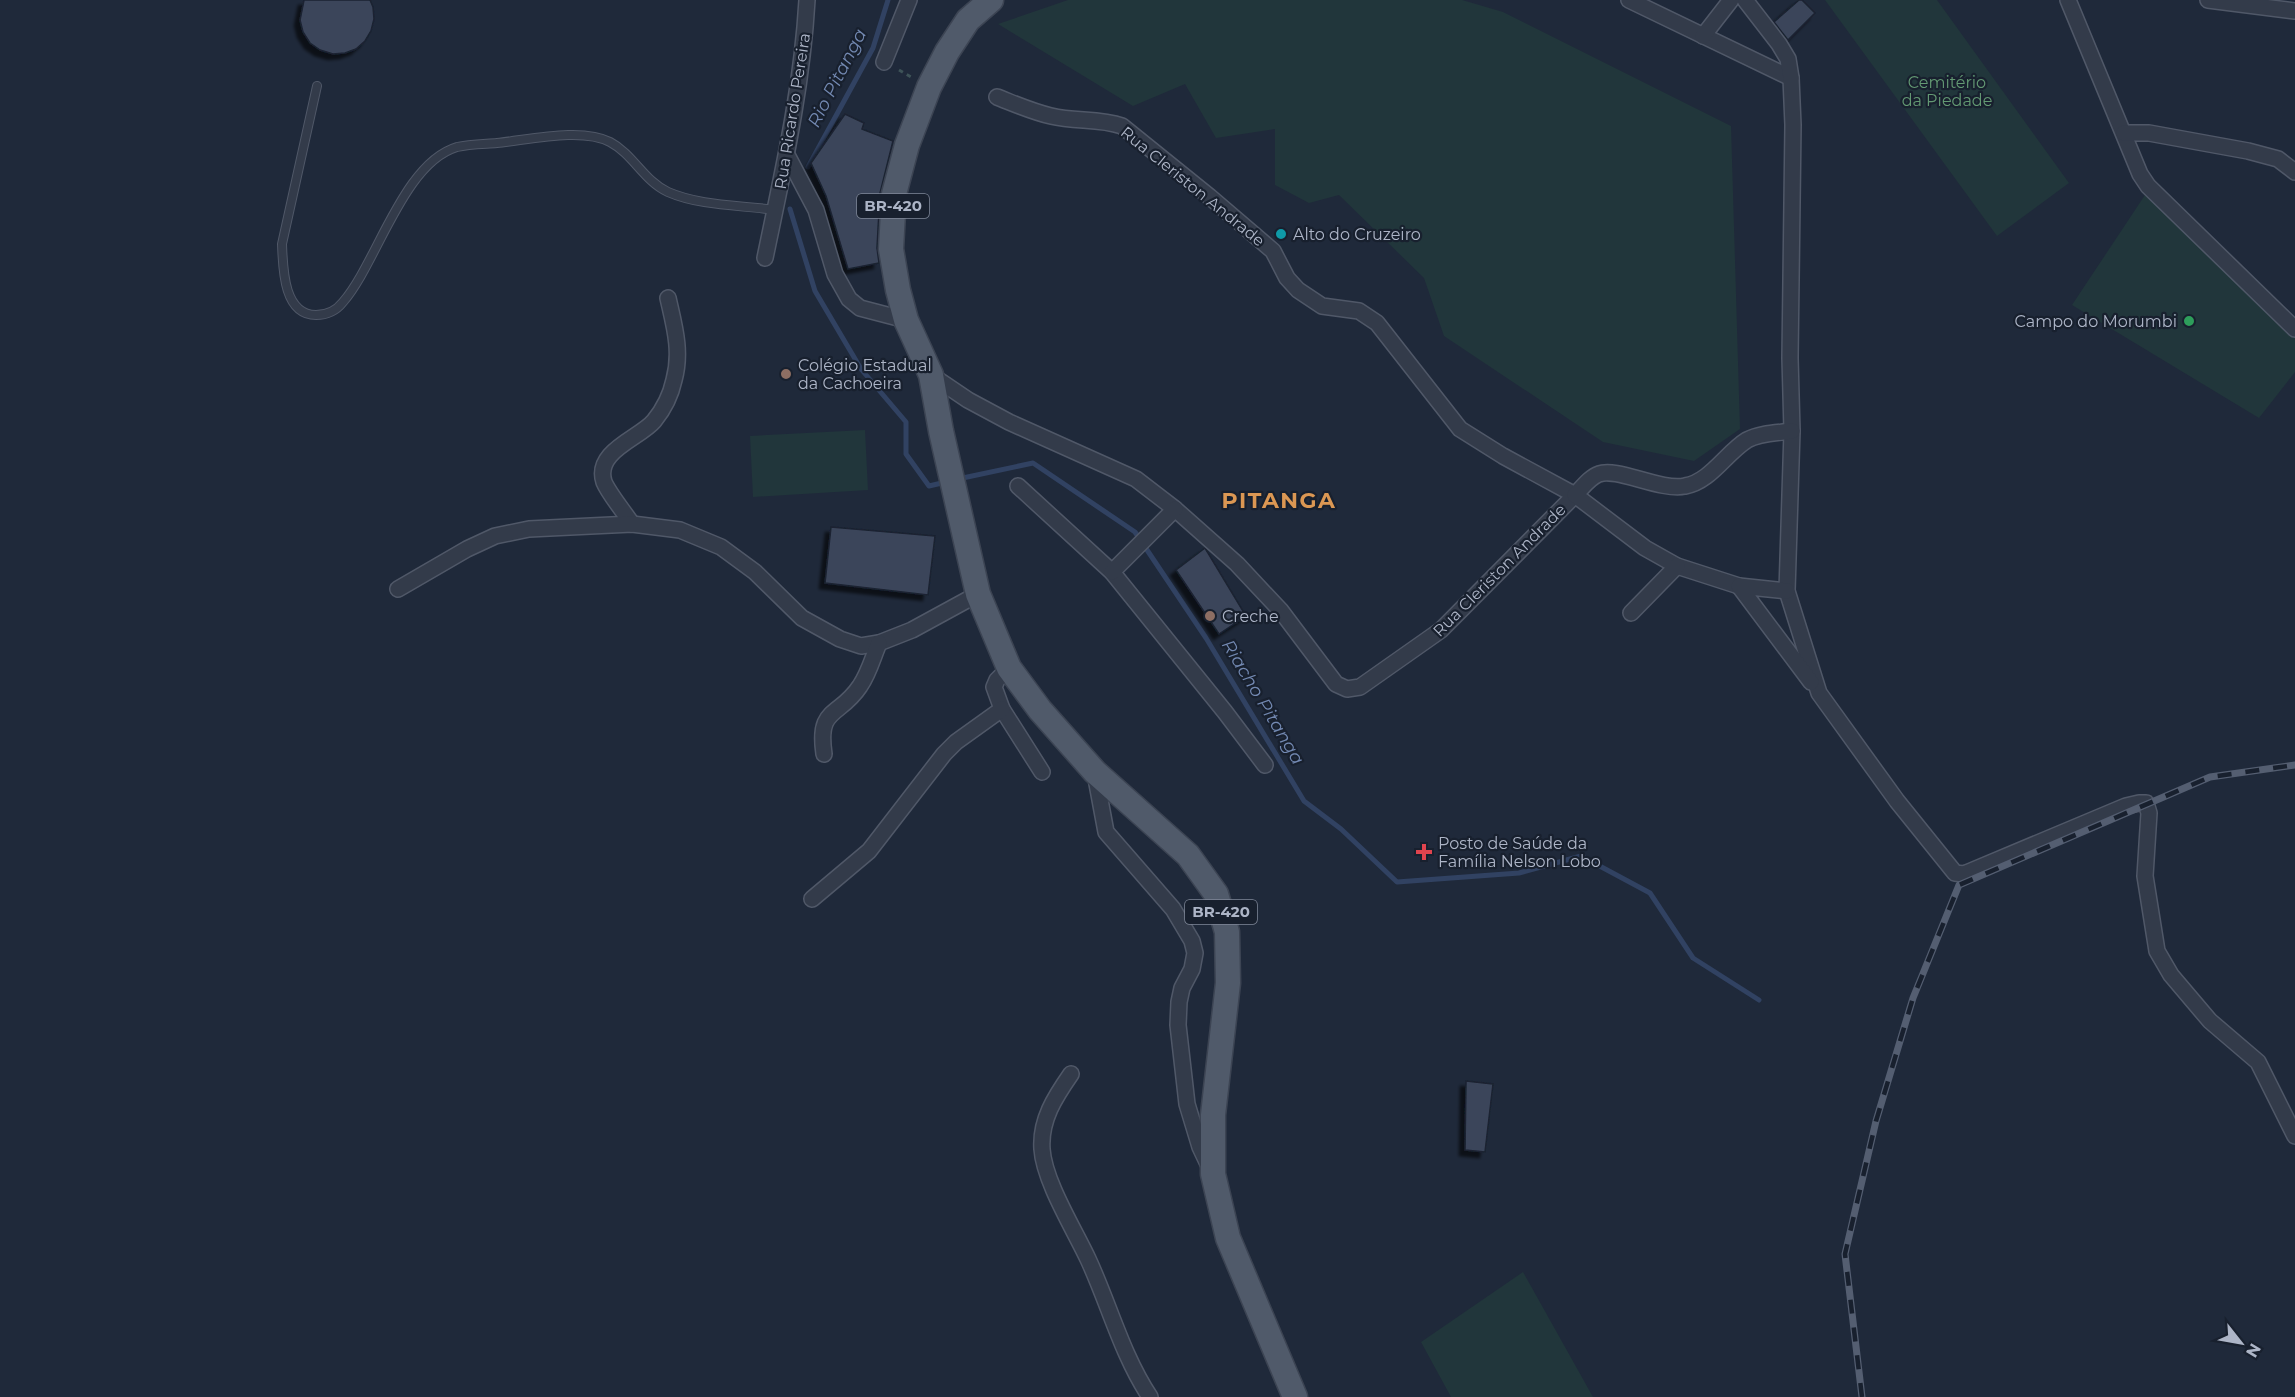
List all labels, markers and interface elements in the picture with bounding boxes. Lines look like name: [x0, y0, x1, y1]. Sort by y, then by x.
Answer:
water label: Rio Pitanga: [803, 25, 871, 131]
street label: Rua Ricardo Pereira: [771, 32, 814, 191]
park label: Cemitério da Piedade: [1902, 73, 1992, 110]
street label: Rua Cleriston Andrade: [1117, 122, 1269, 250]
road number: BR-420: [857, 194, 929, 218]
place label: Alto do Cruzeiro: [1293, 225, 1421, 244]
marker: Alto do Cruzeiro: [1274, 227, 1288, 241]
place label: Campo do Morumbi: [2015, 312, 2177, 331]
marker: Campo do Morumbi: [2182, 314, 2196, 328]
place label: Colégio Estadual da Cachoeira: [798, 356, 932, 393]
marker: Colégio Estadual da Cachoeira: [779, 367, 793, 381]
district label: PITANGA: [1222, 487, 1336, 514]
street label: Rua Cleriston Andrade: [1429, 500, 1570, 641]
place label: Creche: [1222, 607, 1279, 626]
marker: Creche: [1203, 609, 1217, 623]
water label: Riacho Pitanga: [1217, 636, 1309, 768]
place label: Posto de Saúde da Família Nelson Lobo: [1438, 834, 1601, 871]
marker: Posto de Saúde da Família Nelson Lobo: [1415, 843, 1433, 861]
road number: BR-420: [1185, 900, 1257, 924]
north arrow: [2211, 1313, 2271, 1373]
text: N: [2242, 1340, 2265, 1361]

